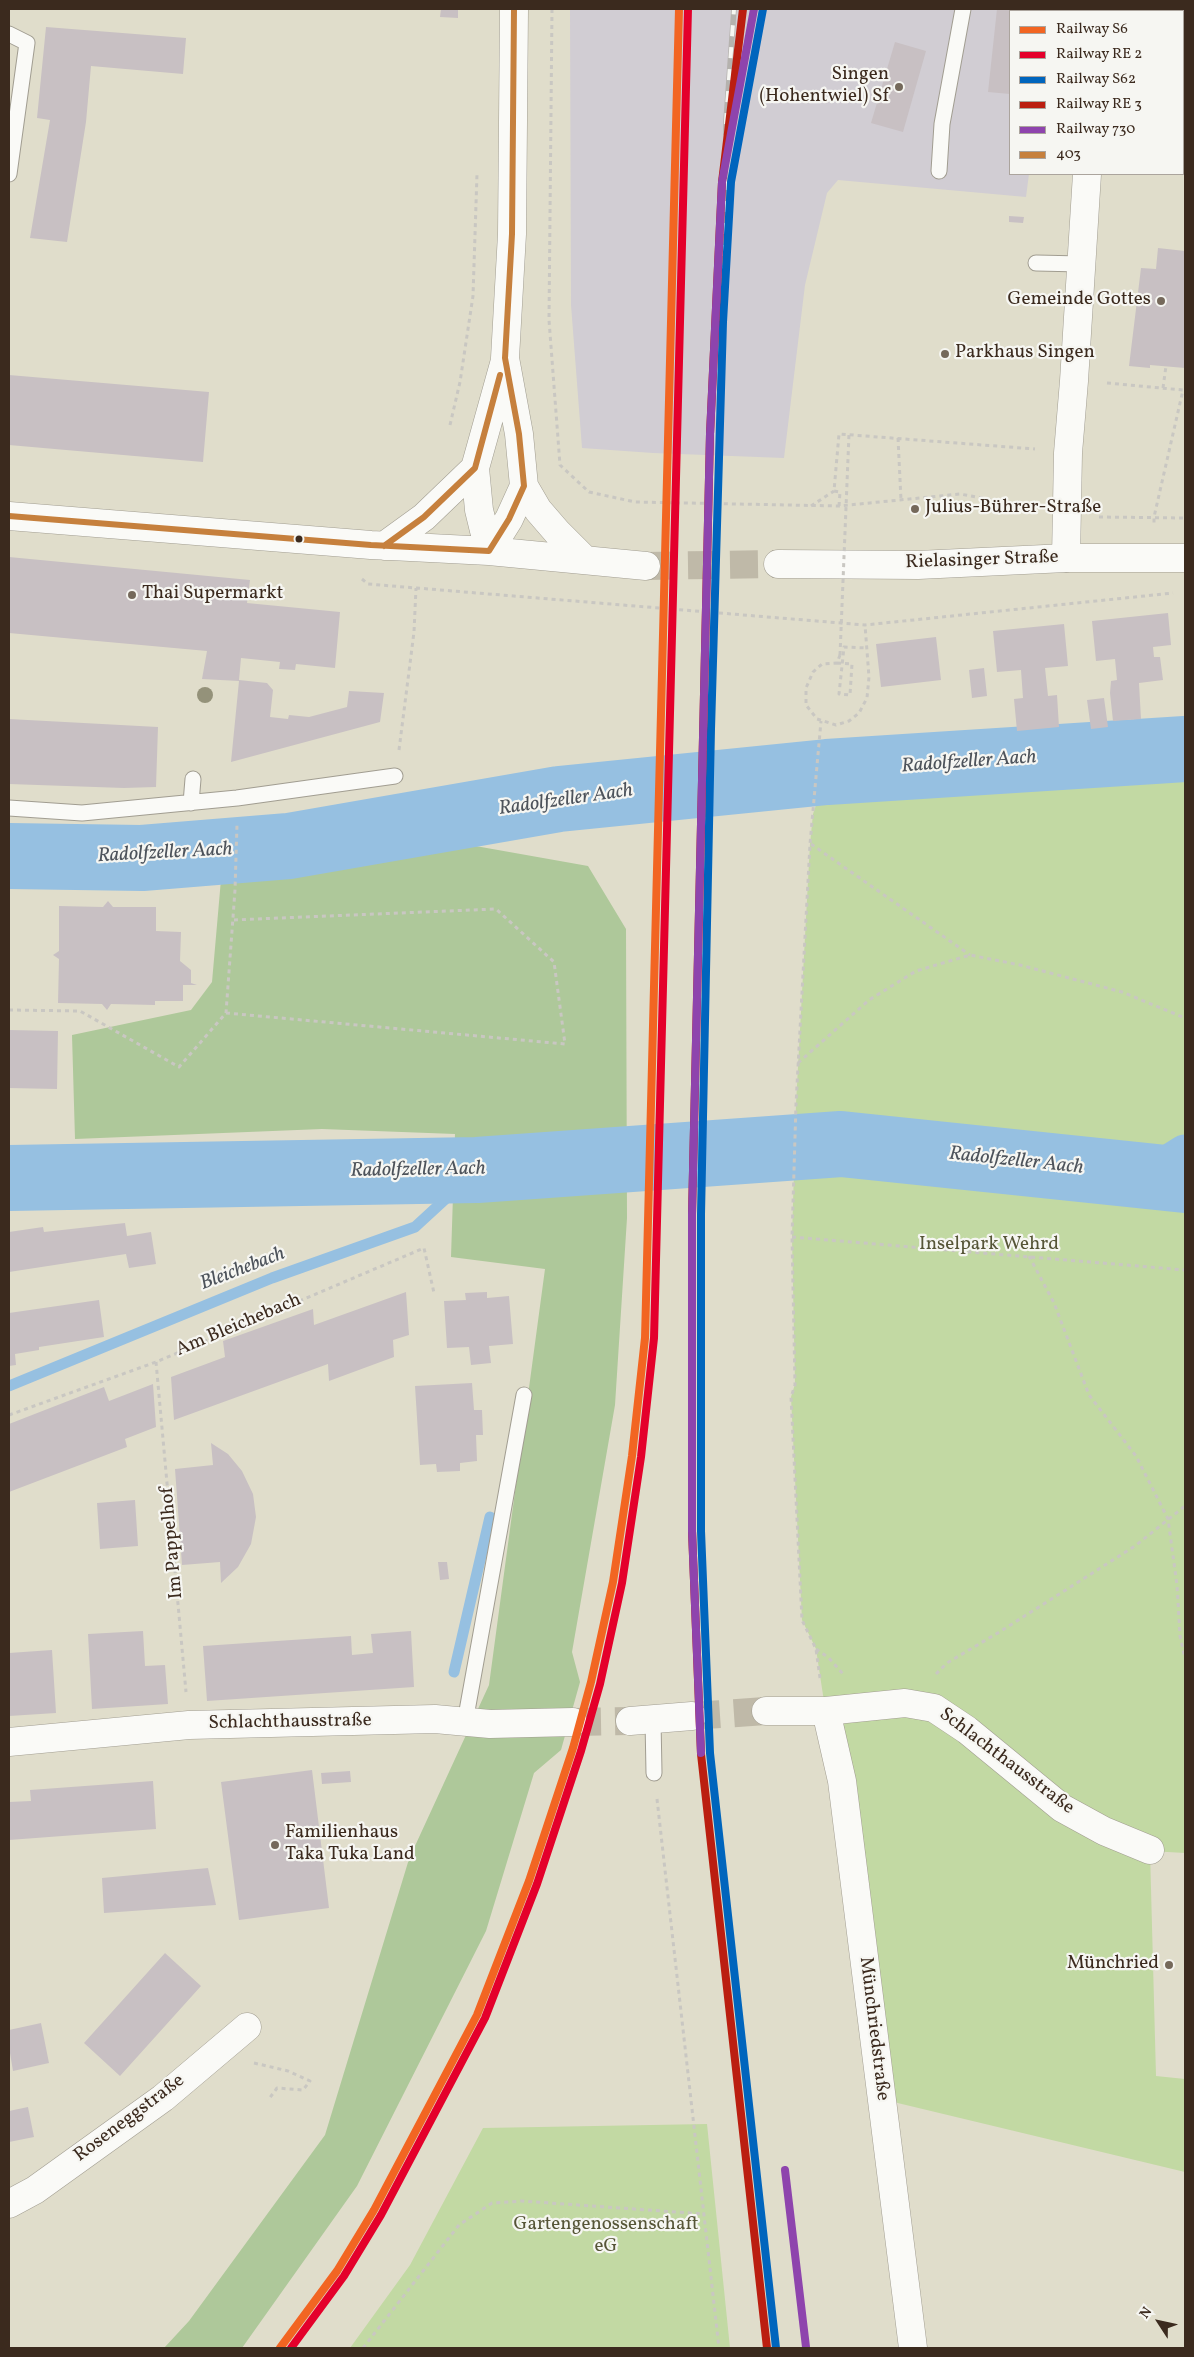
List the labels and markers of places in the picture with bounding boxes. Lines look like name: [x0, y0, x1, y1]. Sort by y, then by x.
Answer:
place label: Singen (Hohentwiel) Sf: [759, 65, 889, 109]
marker: Singen (Hohentwiel) Sf: [893, 81, 905, 93]
place label: Gemeinde Gottes: [1008, 290, 1151, 312]
marker: Gemeinde Gottes: [1155, 295, 1167, 307]
place label: Parkhaus Singen: [955, 343, 1095, 365]
marker: Parkhaus Singen: [939, 348, 951, 360]
place label: Julius-Bührer-Straße: [925, 498, 1101, 520]
marker: Julius-Bührer-Straße: [909, 503, 921, 515]
unlabelled marker: [294, 534, 304, 544]
place label: Thai Supermarkt: [142, 584, 283, 606]
marker: Thai Supermarkt: [126, 589, 138, 601]
place label: Familienhaus Taka Tuka Land: [285, 1823, 415, 1867]
marker: Familienhaus Taka Tuka Land: [269, 1839, 281, 1851]
place label: Münchried: [1067, 1954, 1159, 1976]
marker: Münchried: [1163, 1959, 1175, 1971]

